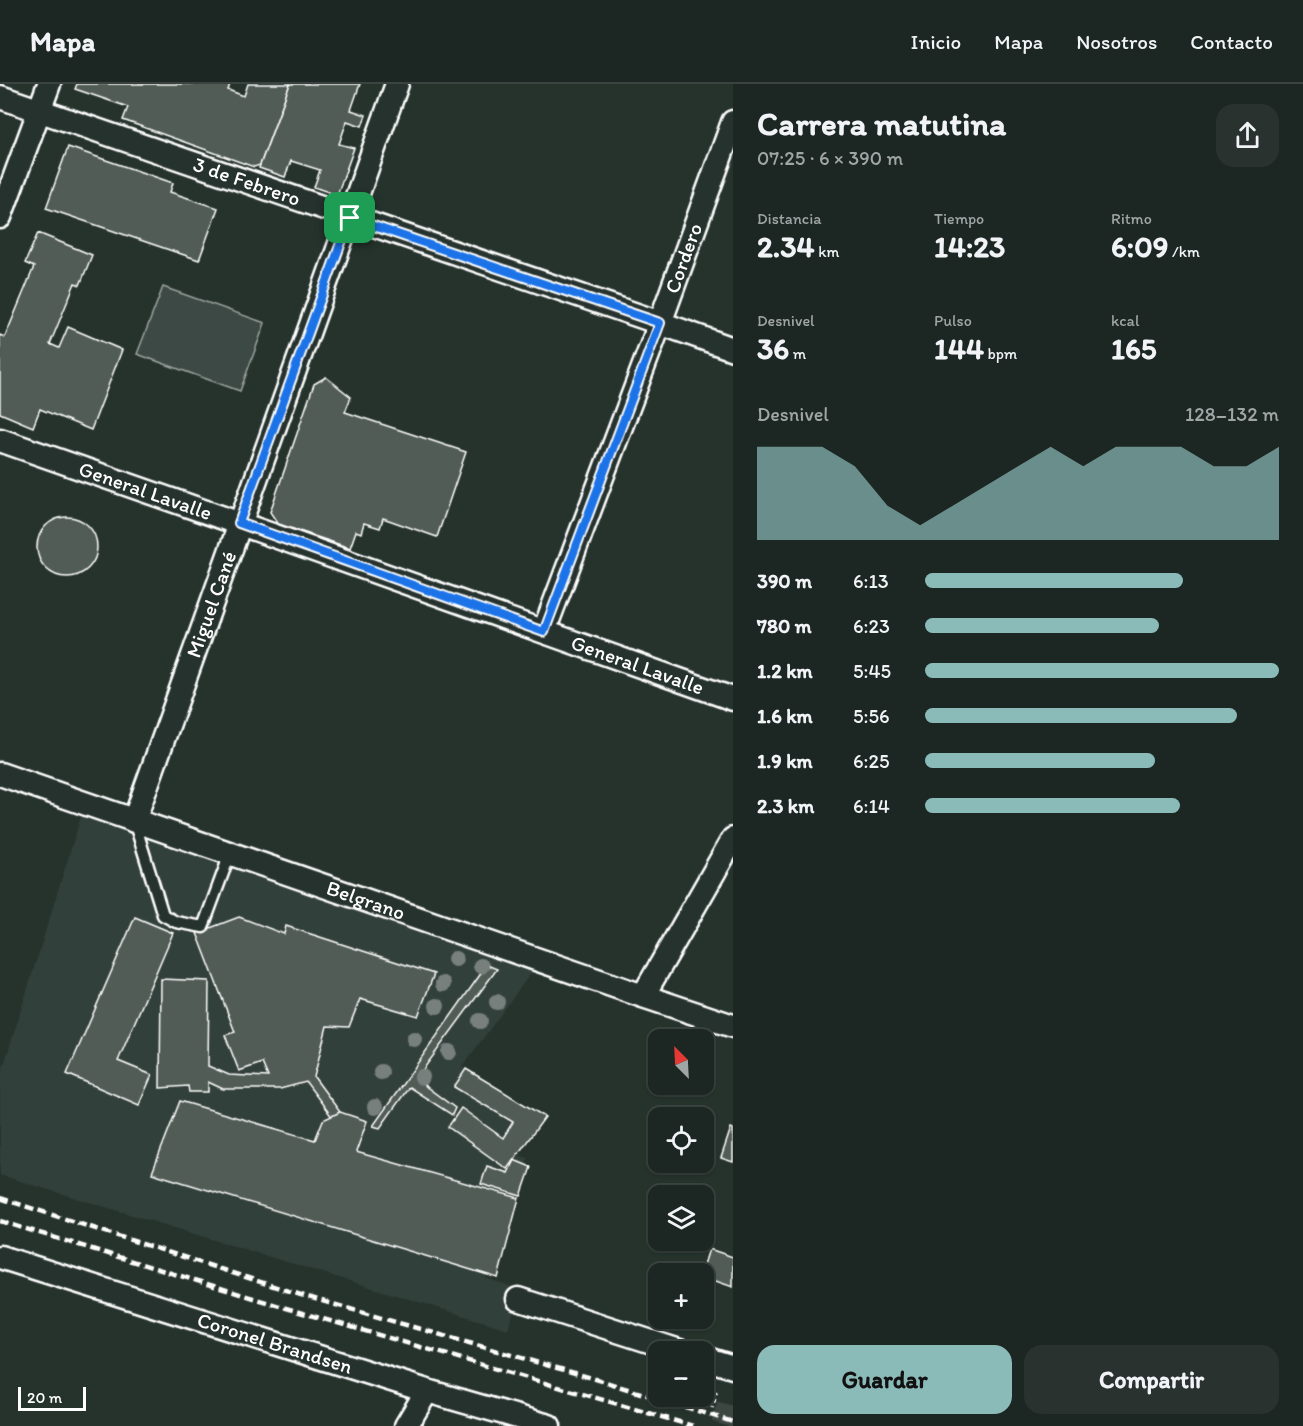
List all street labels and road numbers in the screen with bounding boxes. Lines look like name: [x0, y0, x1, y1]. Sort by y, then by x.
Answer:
street label: 3 de Febrero: [190, 151, 304, 211]
street label: Cordero: [659, 220, 707, 297]
street label: General Lavalle: [76, 456, 215, 525]
street label: Miguel Cané: [180, 548, 241, 661]
street label: General Lavalle: [568, 629, 708, 700]
street label: Belgrano: [323, 875, 409, 925]
street label: Coronel Brandsen: [194, 1307, 356, 1379]

